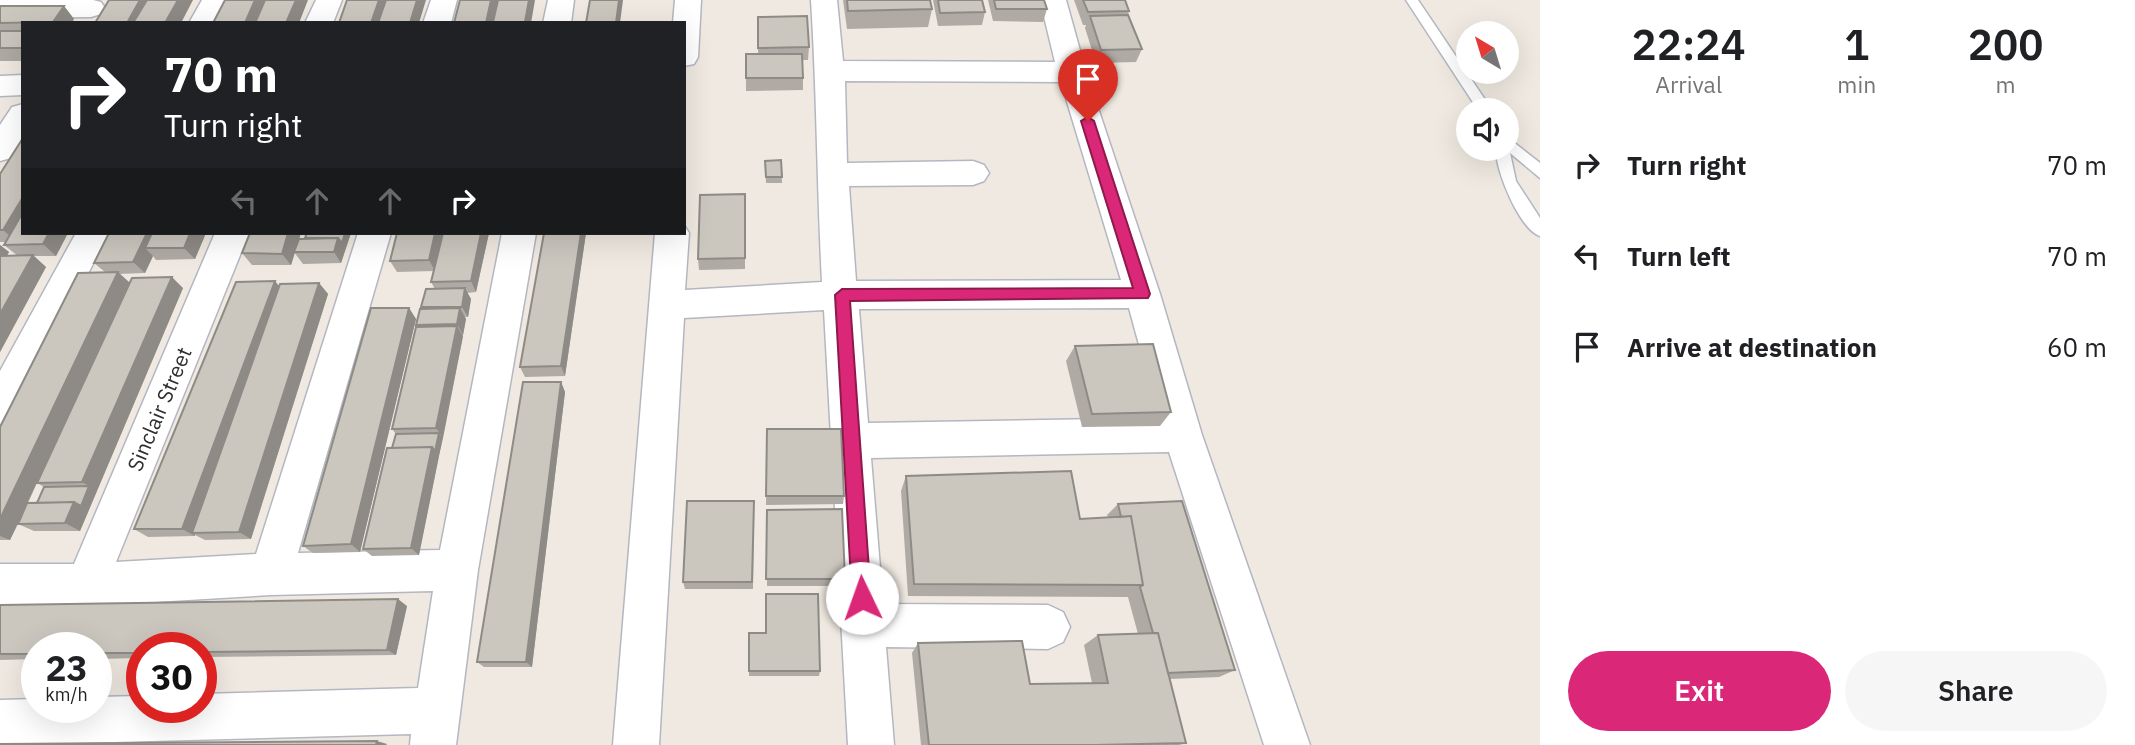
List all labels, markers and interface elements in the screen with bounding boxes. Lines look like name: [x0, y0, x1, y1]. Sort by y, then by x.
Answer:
text: 22:24: [1632, 17, 1746, 72]
text: 1: [1844, 17, 1869, 72]
text: 200: [1968, 17, 2043, 72]
north arrow: [1456, 21, 1519, 84]
map controls: [1456, 21, 1519, 161]
text: 70 m: [164, 42, 278, 105]
icon: right: [49, 49, 140, 140]
pin: [1058, 49, 1118, 121]
icon: arrive: [1069, 60, 1107, 98]
text: Arrival: [1655, 69, 1722, 99]
text: min: [1837, 69, 1876, 99]
text: m: [1996, 69, 2016, 99]
button: sound: [1456, 98, 1519, 161]
text: Turn right: [164, 104, 302, 146]
icon: right: [1568, 146, 1606, 184]
text: Turn right: [1627, 148, 1746, 182]
text: 70 m: [2047, 148, 2107, 182]
icon: left: [225, 182, 263, 220]
icon: ahead: [298, 182, 336, 220]
icon: ahead: [371, 182, 409, 220]
icon: right: [444, 182, 482, 220]
icon: left: [1568, 237, 1606, 275]
text: Turn left: [1627, 239, 1730, 273]
text: 70 m: [2047, 239, 2107, 273]
icon: arrive: [1568, 328, 1606, 366]
text: Arrive at destination: [1627, 330, 1877, 364]
text: 60 m: [2047, 330, 2107, 364]
street label: Sinclair Street: [120, 343, 198, 475]
position arrow: [825, 561, 899, 635]
speed limit sign: 30: [126, 632, 217, 723]
text: 23: [45, 645, 88, 691]
button: Exit: [1568, 651, 1831, 731]
button: Share: [1845, 651, 2107, 731]
text: km/h: [45, 683, 88, 706]

